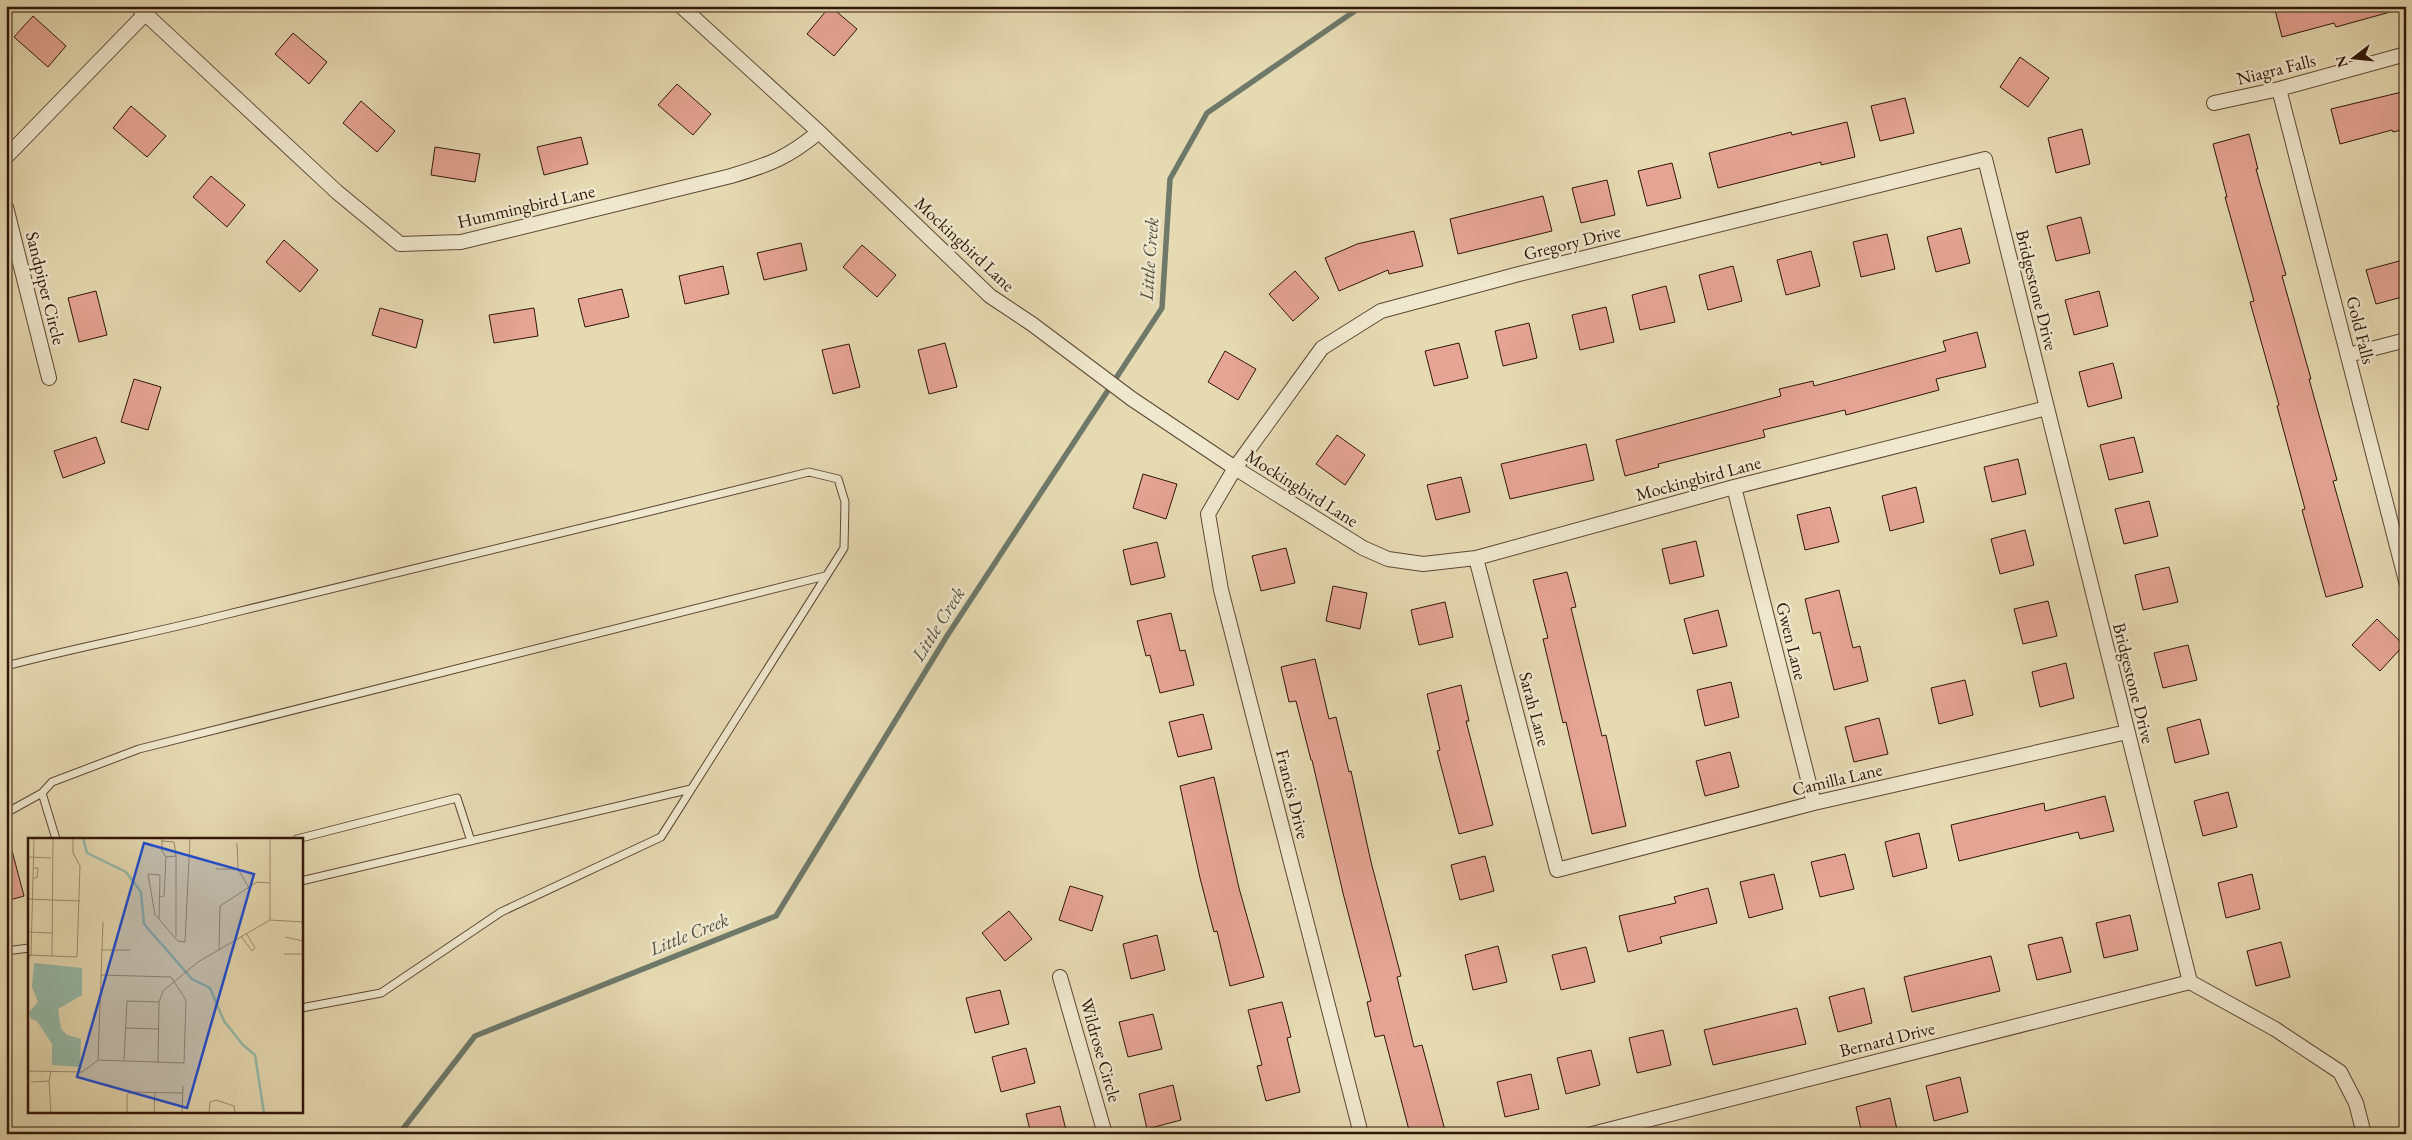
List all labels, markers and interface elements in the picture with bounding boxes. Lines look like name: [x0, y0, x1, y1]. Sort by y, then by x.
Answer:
north arrow: [2330, 32, 2380, 82]
street label: Niagra Falls: [2234, 48, 2318, 90]
text: N: [2331, 53, 2352, 70]
street label: Hummingbird Lane: [455, 179, 597, 233]
street label: Mockingbird Lane: [910, 192, 1020, 296]
water label: Little Creek: [1134, 216, 1164, 302]
street label: Gregory Drive: [1521, 219, 1623, 265]
street label: Bridgestone Drive: [2011, 227, 2063, 353]
street label: Sandpiper Circle: [21, 229, 71, 347]
street label: Gold Falls: [2341, 294, 2381, 366]
street label: Mockingbird Lane: [1241, 444, 1363, 532]
street label: Mockingbird Lane: [1633, 450, 1763, 506]
water label: Little Creek: [905, 582, 971, 667]
street label: Gwen Lane: [1771, 600, 1813, 682]
street label: Bridgestone Drive: [2108, 620, 2160, 746]
street label: Sarah Lane: [1514, 669, 1556, 749]
street label: Francis Drive: [1271, 747, 1315, 841]
street label: Camilla Lane: [1790, 757, 1884, 801]
inset map: [28, 838, 302, 1112]
water label: Little Creek: [645, 907, 733, 962]
street label: Wildrose Circle: [1075, 995, 1127, 1105]
street label: Bernard Drive: [1837, 1016, 1937, 1062]

